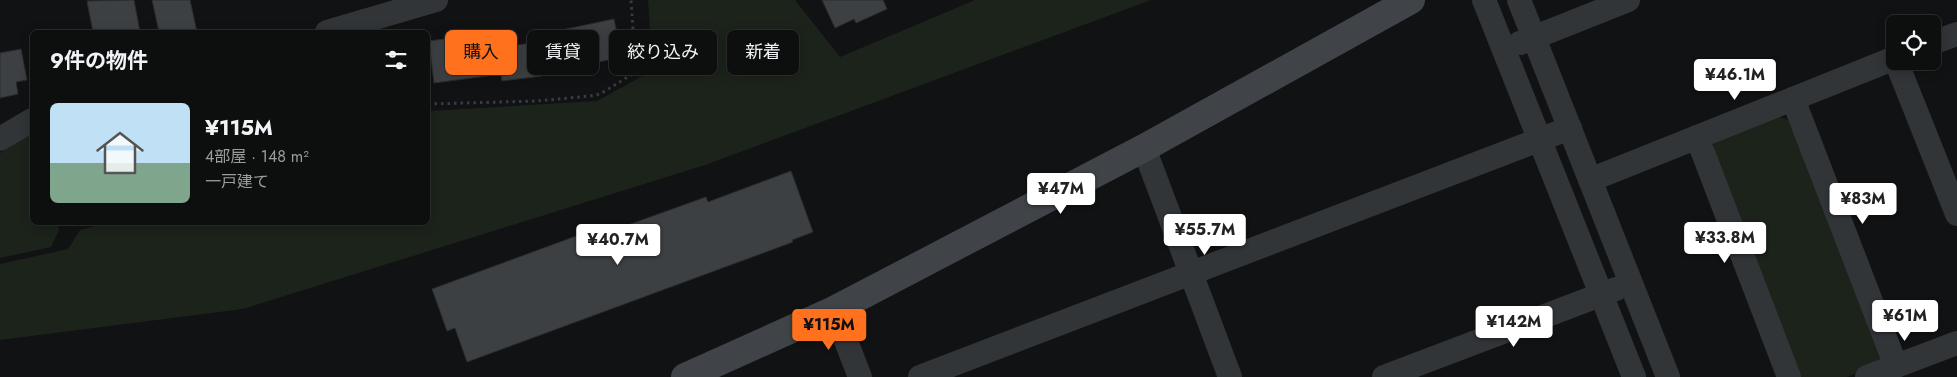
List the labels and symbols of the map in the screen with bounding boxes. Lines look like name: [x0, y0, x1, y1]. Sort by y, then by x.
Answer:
pin: ¥46.1M: [1694, 58, 1776, 101]
pin: ¥47M: [1031, 172, 1091, 215]
pin: ¥83M: [1833, 182, 1893, 225]
pin: ¥55.7M: [1164, 214, 1246, 256]
pin: ¥33.8M: [1684, 222, 1766, 264]
pin: ¥40.7M: [577, 224, 659, 266]
pin: ¥61M: [1875, 300, 1935, 342]
pin: ¥142M: [1479, 306, 1549, 348]
pin: ¥115M: [794, 308, 864, 351]

